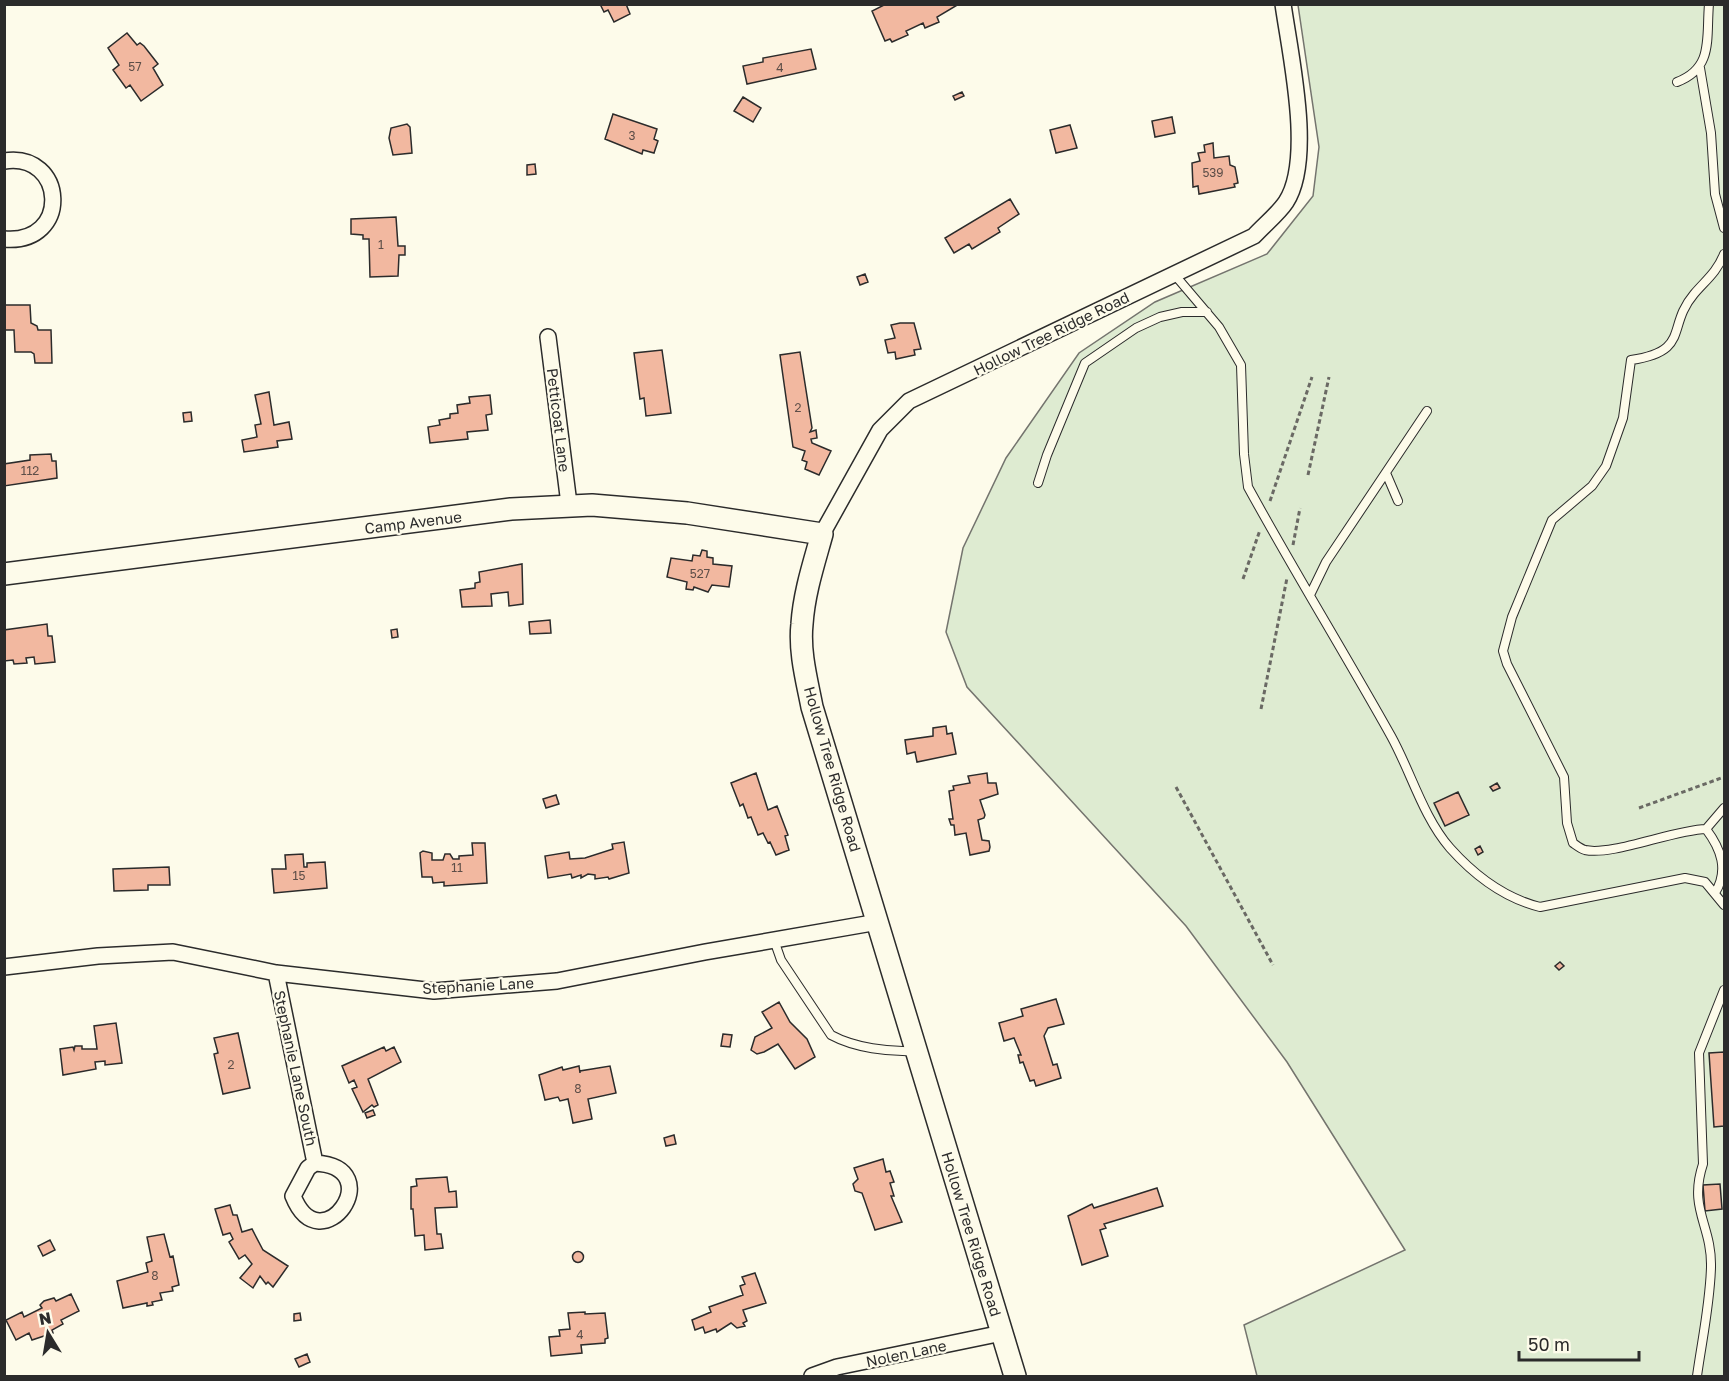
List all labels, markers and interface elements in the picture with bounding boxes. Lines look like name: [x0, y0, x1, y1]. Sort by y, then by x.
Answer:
house number: 57: [128, 59, 142, 74]
house number: 4: [776, 60, 784, 75]
house number: 3: [628, 128, 636, 143]
house number: 539: [1202, 165, 1224, 180]
house number: 1: [378, 237, 384, 252]
street label: Hollow Tree Ridge Road: [970, 287, 1132, 379]
street label: Petticoat Lane: [544, 367, 574, 473]
house number: 2: [795, 400, 802, 415]
house number: 112: [21, 463, 39, 478]
street label: Camp Avenue: [363, 507, 463, 537]
house number: 527: [690, 566, 710, 581]
street label: Hollow Tree Ridge Road: [801, 684, 865, 854]
house number: 11: [451, 860, 463, 875]
house number: 15: [293, 868, 305, 883]
street label: Stephanie Lane: [422, 973, 535, 997]
street label: Stephanie Lane South: [271, 989, 321, 1147]
house number: 2: [228, 1057, 235, 1072]
house number: 8: [574, 1081, 582, 1096]
street label: Hollow Tree Ridge Road: [938, 1149, 1006, 1319]
house number: 8: [151, 1268, 159, 1283]
north arrow: [18, 1303, 78, 1363]
text: N: [37, 1307, 53, 1329]
scale bar: [1519, 1324, 1639, 1362]
house number: 4: [576, 1327, 584, 1342]
text: 50 m: [1528, 1333, 1570, 1355]
street label: Nolen Lane: [864, 1336, 948, 1370]

